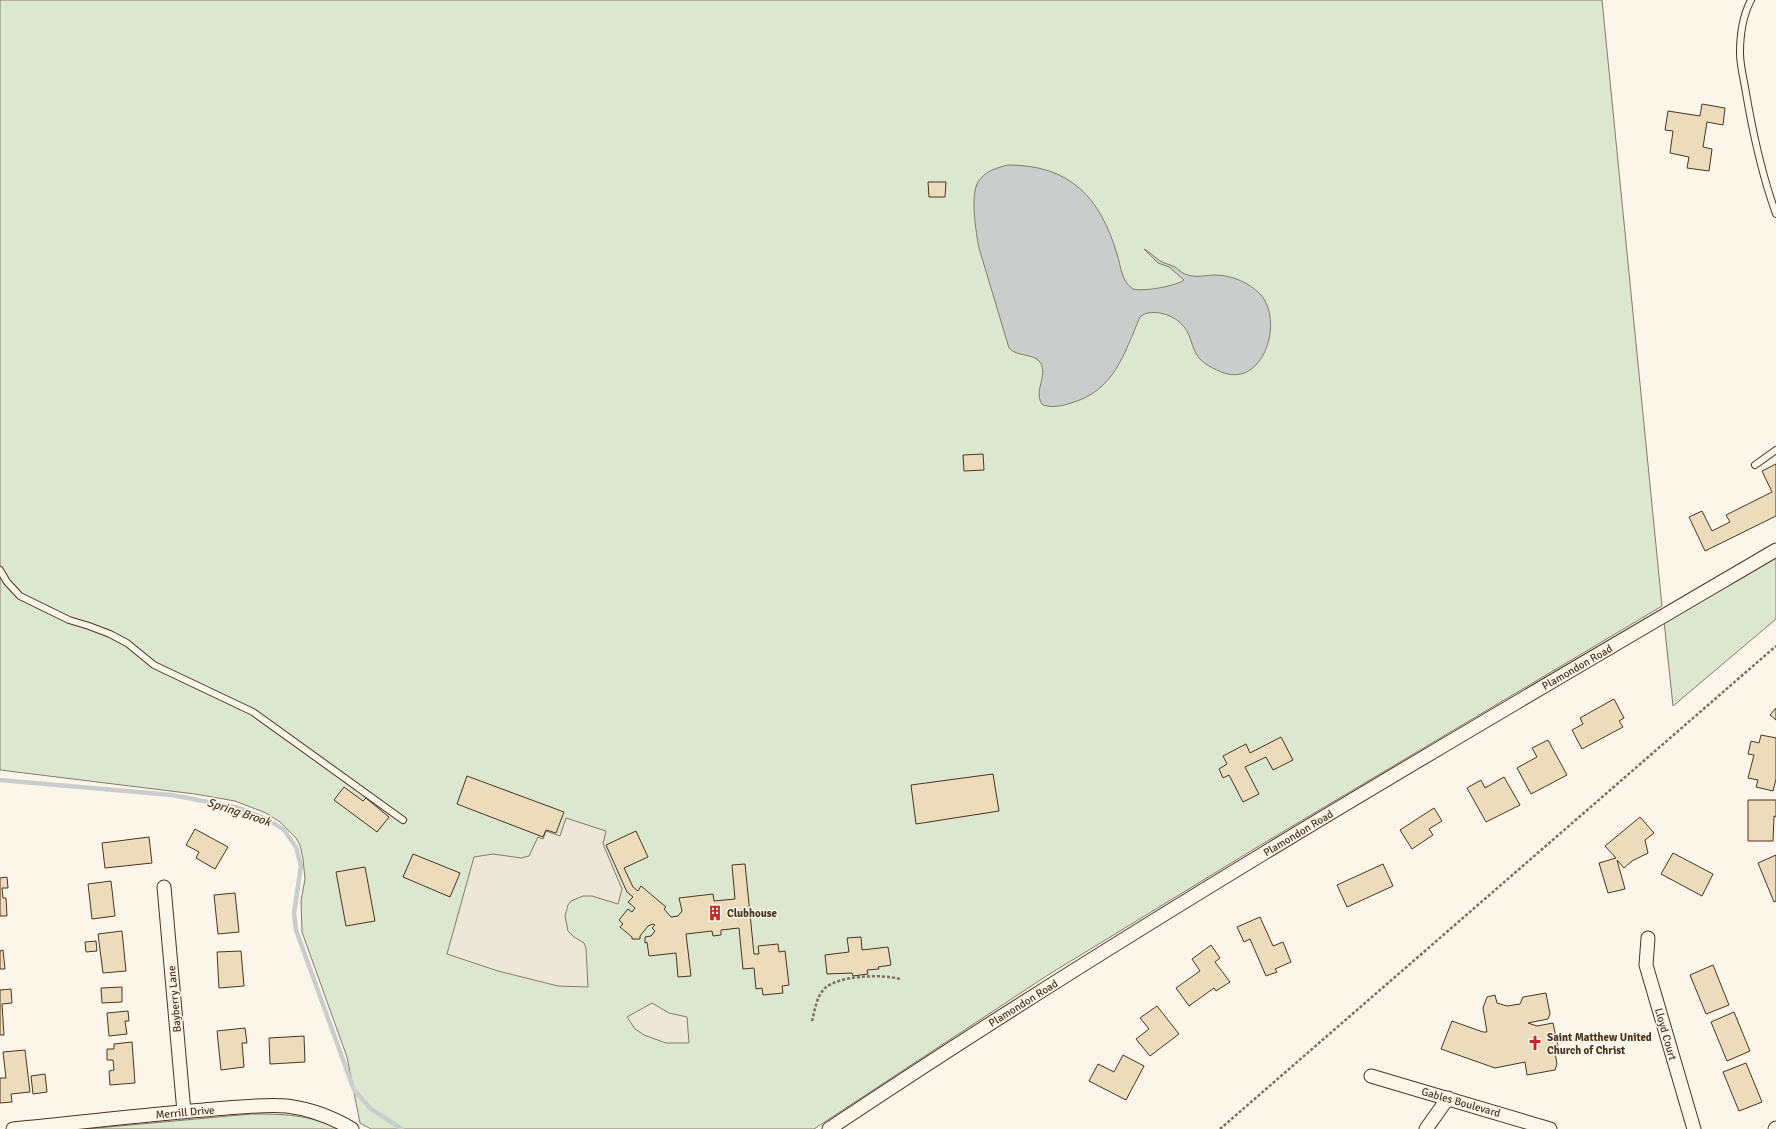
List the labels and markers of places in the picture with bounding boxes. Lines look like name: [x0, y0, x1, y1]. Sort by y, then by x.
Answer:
building icon: Clubhouse: [706, 904, 724, 922]
place label: Clubhouse: [727, 907, 778, 920]
place label: Saint Matthew United Church of Christ: [1547, 1031, 1652, 1057]
church icon: Saint Matthew United Church of Christ: [1526, 1034, 1544, 1052]

